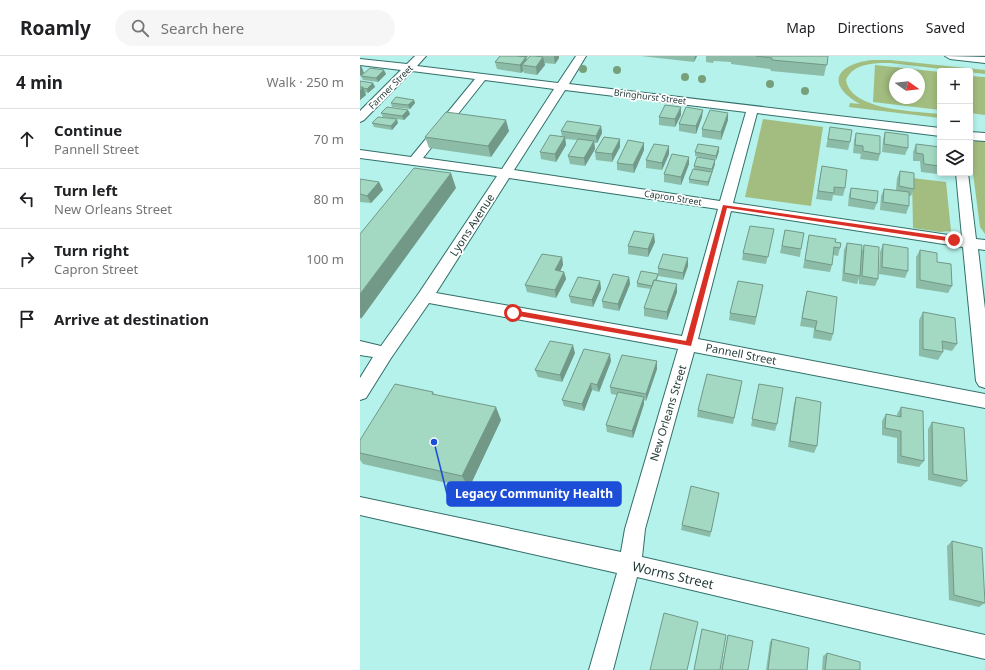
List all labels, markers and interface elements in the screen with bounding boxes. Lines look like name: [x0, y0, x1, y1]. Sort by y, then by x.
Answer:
search box: [115, 10, 395, 46]
text: Roamly: [20, 15, 91, 41]
icon: search: [129, 17, 151, 39]
text: Search here: [161, 18, 244, 38]
text: Map: [786, 18, 815, 37]
text: Directions: [837, 18, 904, 37]
text: Saved: [926, 18, 965, 37]
street label: Farmer Street: [365, 61, 416, 112]
north arrow: [889, 68, 925, 104]
map controls: [937, 68, 973, 176]
button: +: [937, 68, 973, 104]
text: 4 min: [16, 71, 63, 94]
text: Walk · 250 m: [266, 73, 344, 91]
street label: Bringhurst Street: [613, 86, 688, 107]
button: −: [937, 104, 973, 140]
text: Continue: [54, 120, 122, 140]
icon: ahead: [16, 128, 38, 150]
text: 70 m: [314, 130, 344, 148]
text: Pannell Street: [54, 140, 139, 158]
button: layers: [937, 140, 973, 176]
text: Turn left: [54, 180, 118, 200]
street label: Capron Street: [643, 187, 704, 209]
icon: left: [16, 188, 38, 210]
text: 80 m: [314, 190, 344, 208]
street label: Lyons Avenue: [446, 191, 497, 259]
text: New Orleans Street: [54, 200, 172, 218]
route end: [945, 231, 963, 249]
text: Turn right: [54, 240, 129, 260]
icon: right: [16, 248, 38, 270]
text: 100 m: [306, 250, 344, 268]
text: Capron Street: [54, 260, 138, 278]
route start: [504, 304, 522, 322]
icon: arrive: [16, 308, 38, 330]
text: Arrive at destination: [54, 309, 209, 329]
street label: Pannell Street: [704, 339, 778, 368]
street label: New Orleans Street: [646, 363, 689, 463]
callout: Legacy Community Health: [447, 482, 621, 506]
text: Legacy Community Health: [455, 485, 613, 502]
street label: Worms Street: [630, 557, 716, 593]

